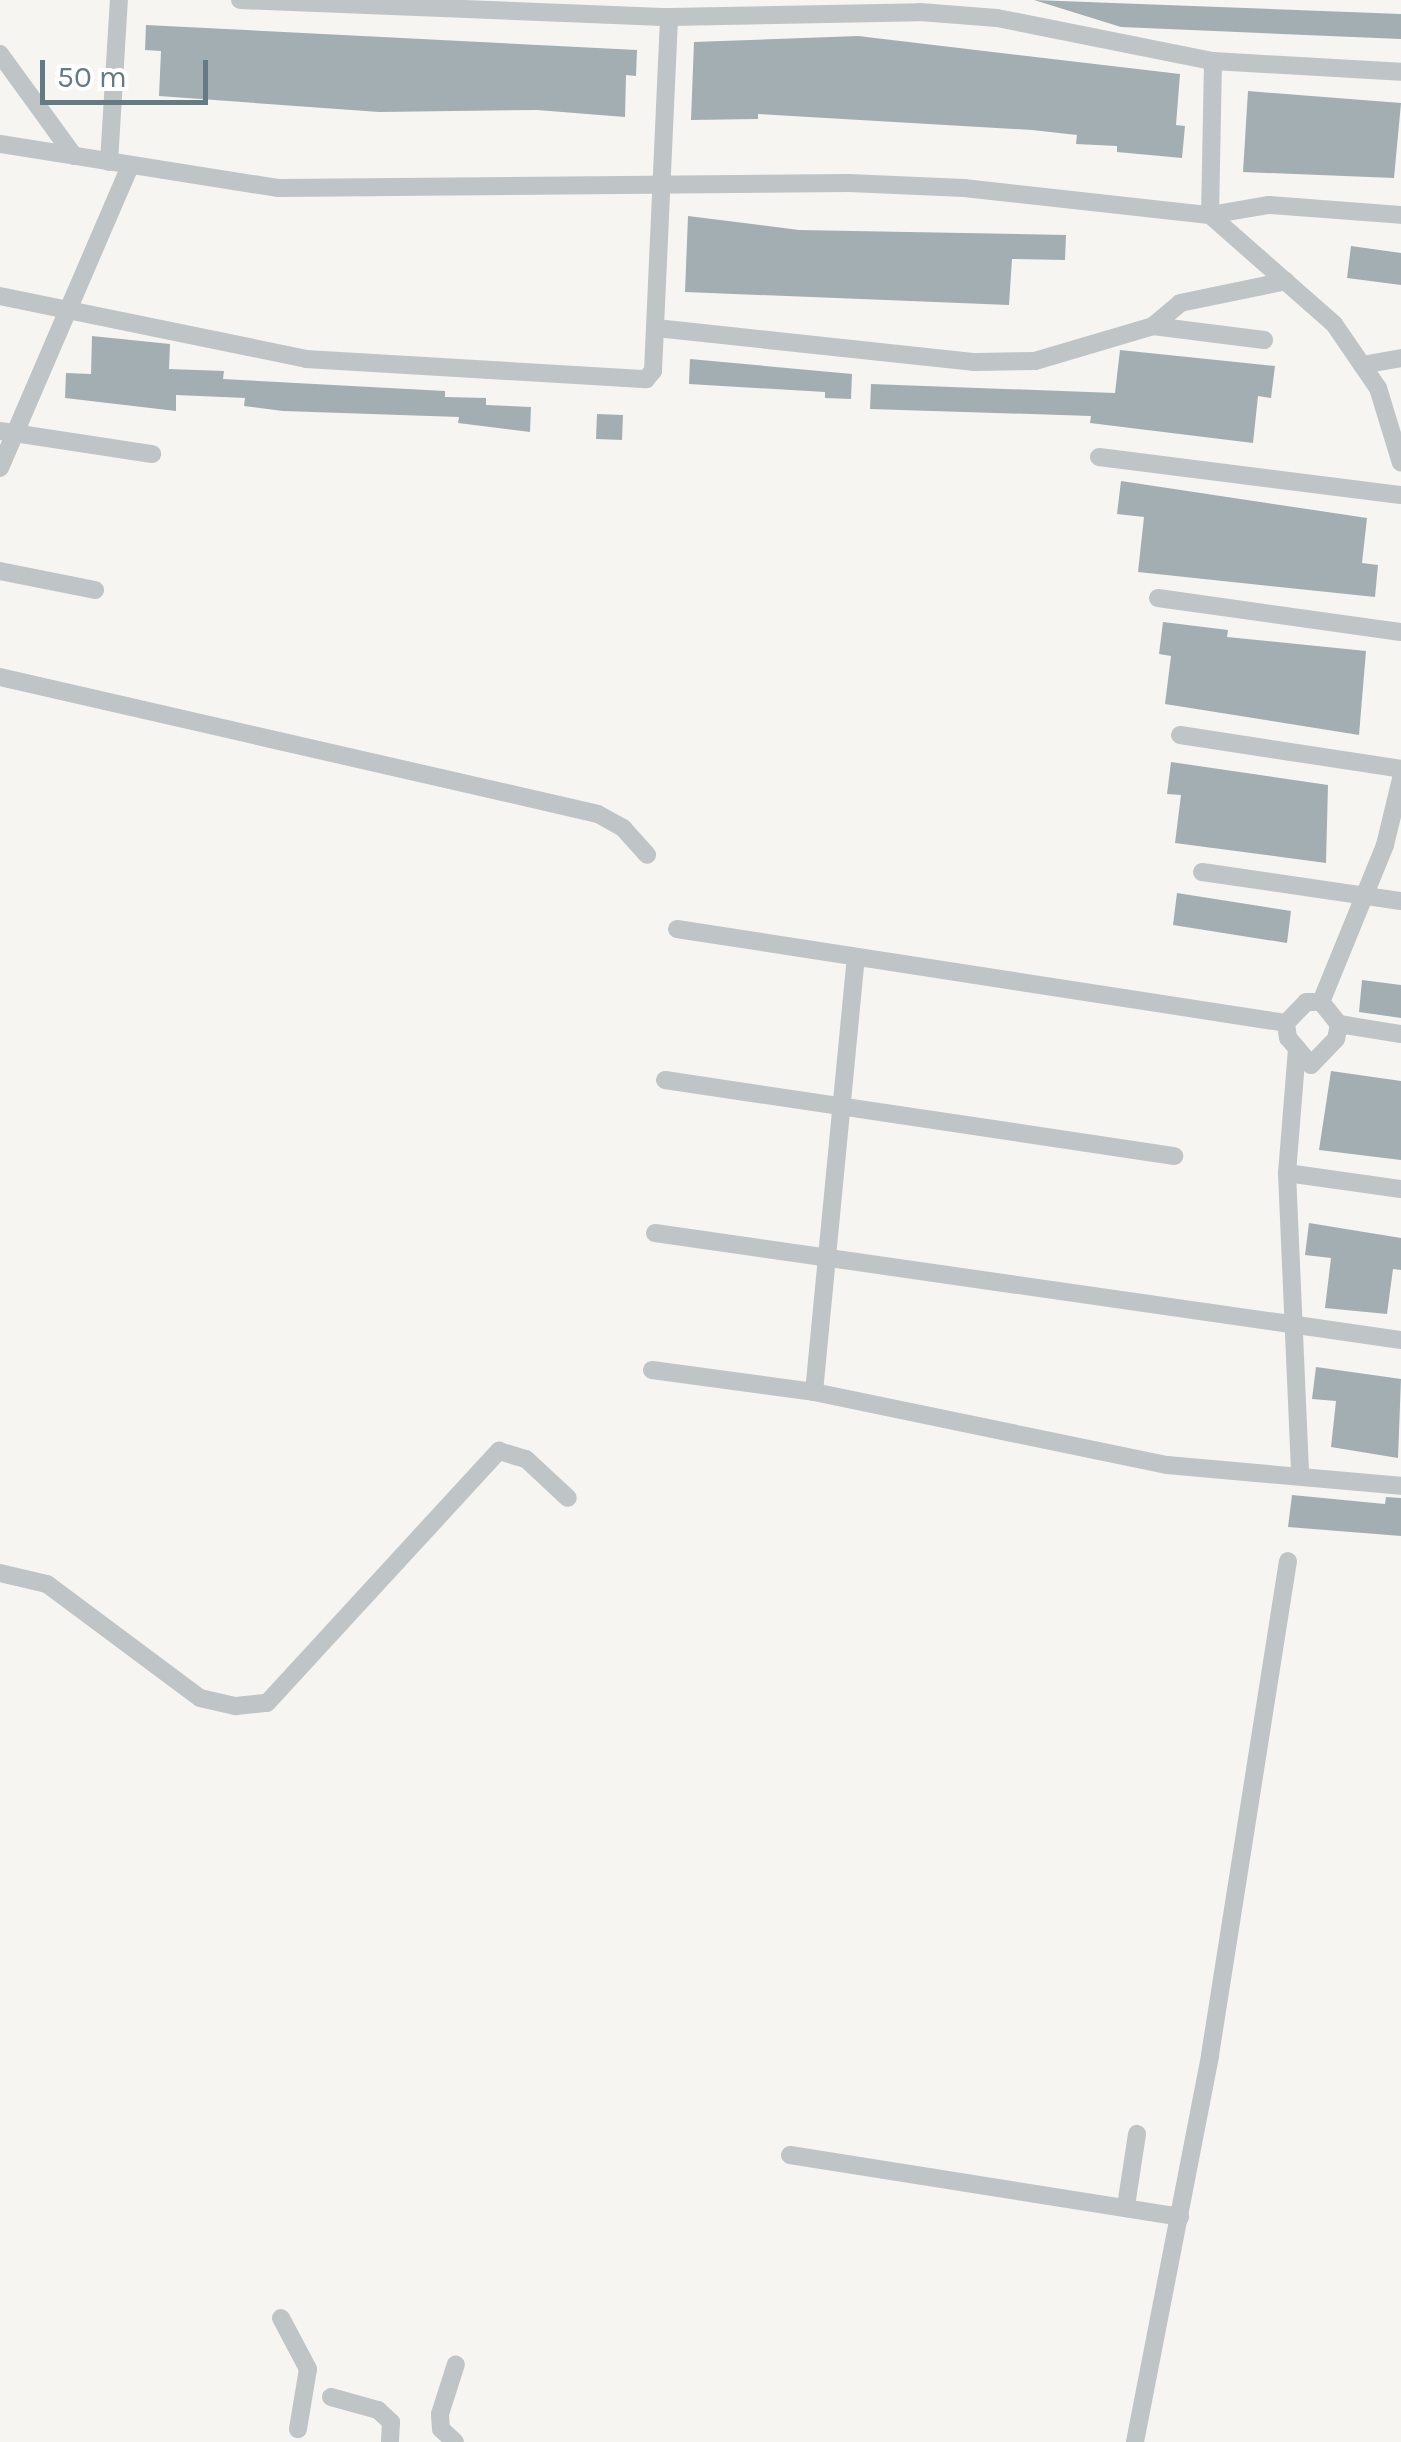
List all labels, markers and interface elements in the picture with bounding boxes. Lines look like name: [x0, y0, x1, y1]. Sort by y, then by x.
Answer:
scale bar: [45, 40, 212, 102]
text: 50 m: [57, 59, 127, 95]

